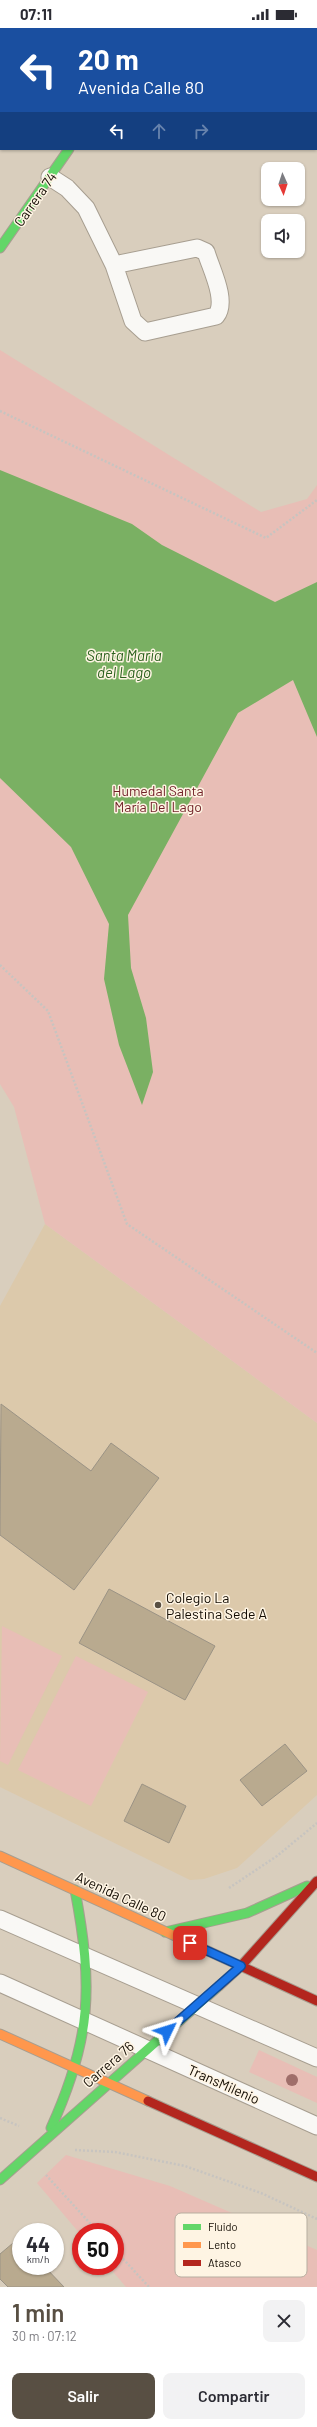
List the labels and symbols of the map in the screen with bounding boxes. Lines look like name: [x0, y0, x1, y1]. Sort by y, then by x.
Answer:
north arrow: [261, 162, 305, 206]
street label: Carrera 74: [10, 169, 60, 229]
water label: Santa Maria del Lago: [86, 646, 162, 681]
park label: Humedal Santa María Del Lago: [112, 782, 204, 815]
place label: Colegio La Palestina Sede A: [166, 1589, 267, 1622]
marker: Colegio La Palestina Sede A: [153, 1600, 163, 1610]
street label: Avenida Calle 80: [73, 1868, 169, 1924]
pin: [173, 1926, 207, 1960]
position arrow: [146, 2010, 188, 2052]
street label: Carrera 76: [79, 2037, 137, 2091]
street label: TransMilenio: [185, 2061, 263, 2107]
legend: [175, 2213, 307, 2277]
text: Fluido: [208, 2220, 237, 2233]
speed limit sign: 50: [72, 2223, 124, 2275]
text: Lento: [208, 2238, 236, 2251]
text: Atasco: [208, 2256, 241, 2269]

